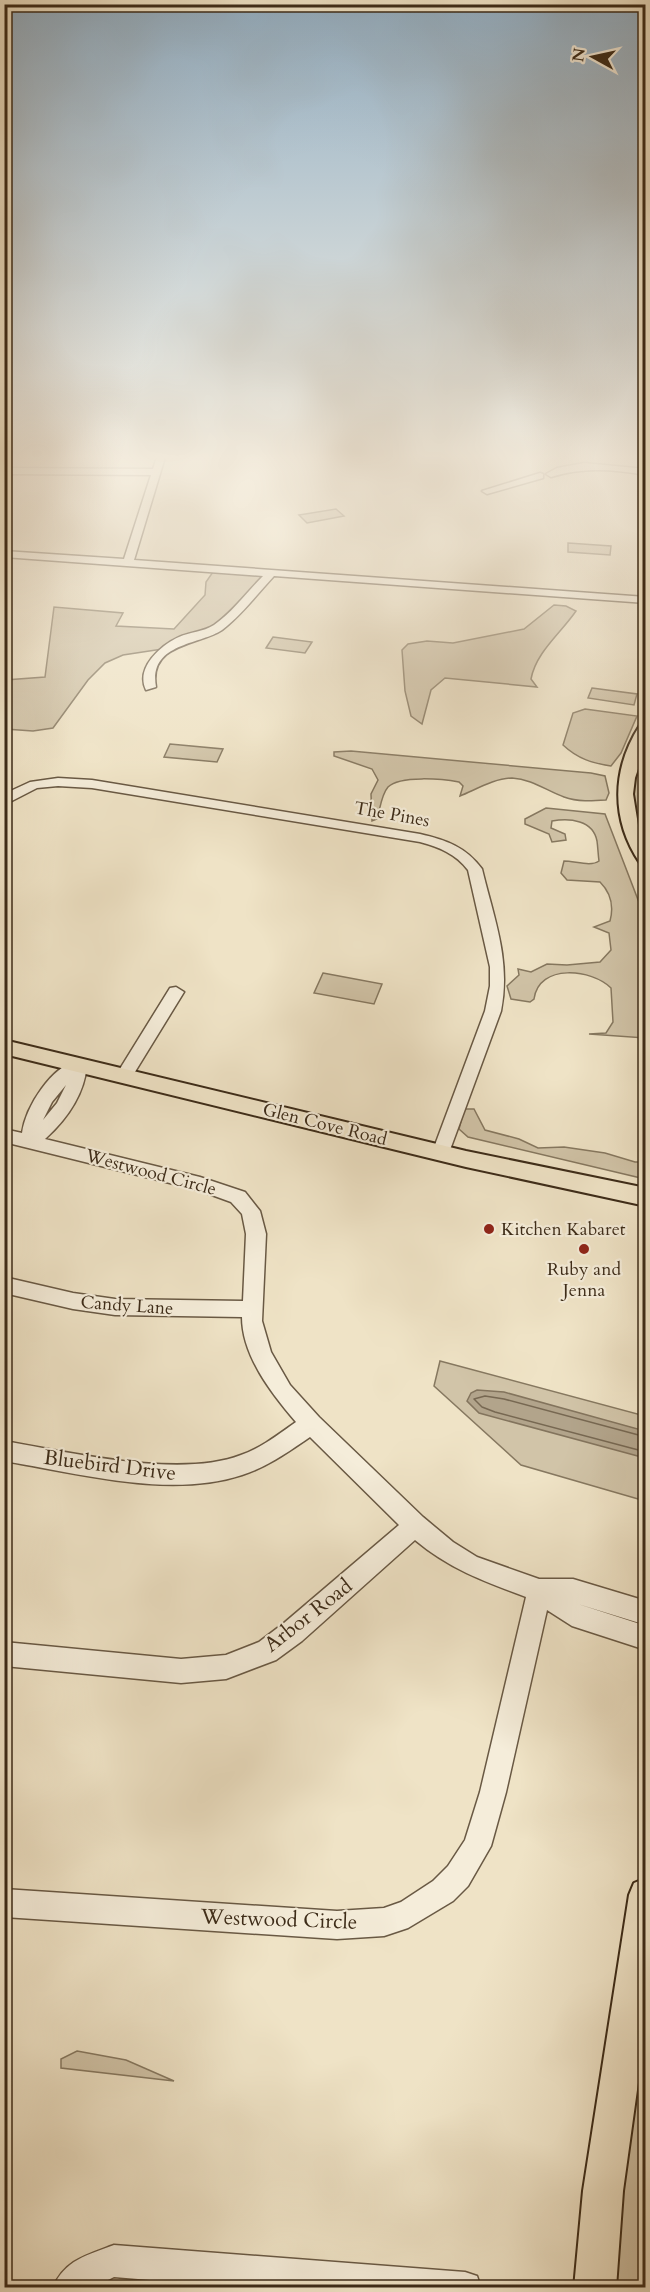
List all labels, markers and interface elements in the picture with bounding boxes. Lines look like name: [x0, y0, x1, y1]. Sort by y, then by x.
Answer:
north arrow: [563, 27, 623, 87]
text: N: [567, 47, 591, 63]
street label: The Pines: [352, 796, 432, 833]
street label: Glen Cove Road: [260, 1097, 390, 1152]
street label: Westwood Circle: [82, 1143, 219, 1202]
place label: Kitchen Kabaret: [501, 1217, 626, 1242]
marker: Kitchen Kabaret: [482, 1222, 496, 1236]
marker: Ruby and Jenna: [577, 1242, 591, 1256]
place label: Ruby and Jenna: [547, 1257, 621, 1303]
street label: Candy Lane: [80, 1290, 174, 1321]
street label: Bluebird Drive: [42, 1443, 178, 1488]
street label: Arbor Road: [258, 1572, 358, 1659]
street label: Westwood Circle: [199, 1902, 358, 1937]

